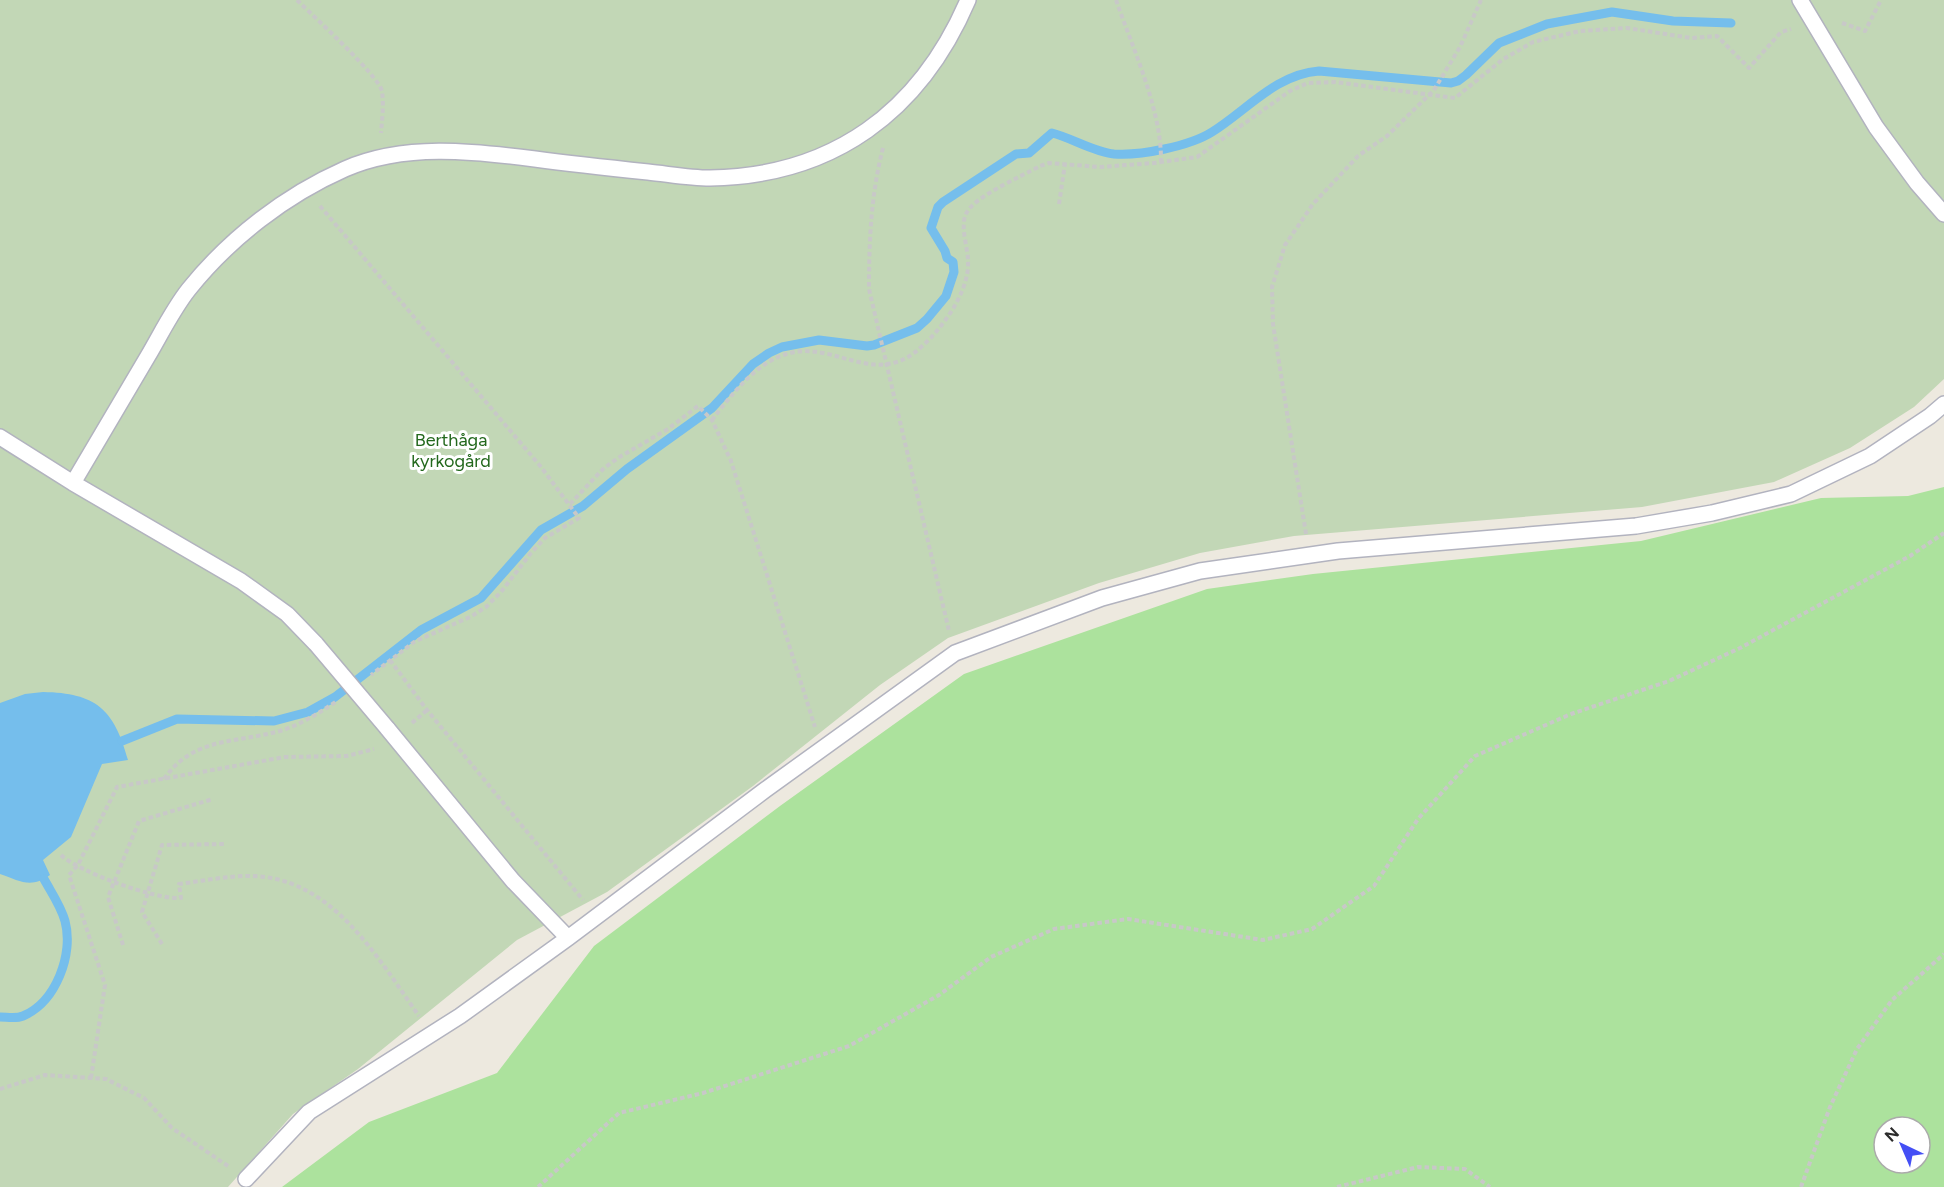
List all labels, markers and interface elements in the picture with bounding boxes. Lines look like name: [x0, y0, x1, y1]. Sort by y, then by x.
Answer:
park label: Berthåga kyrkogård: [411, 429, 491, 472]
north arrow: [1872, 1115, 1932, 1175]
text: N: [1881, 1123, 1903, 1146]

